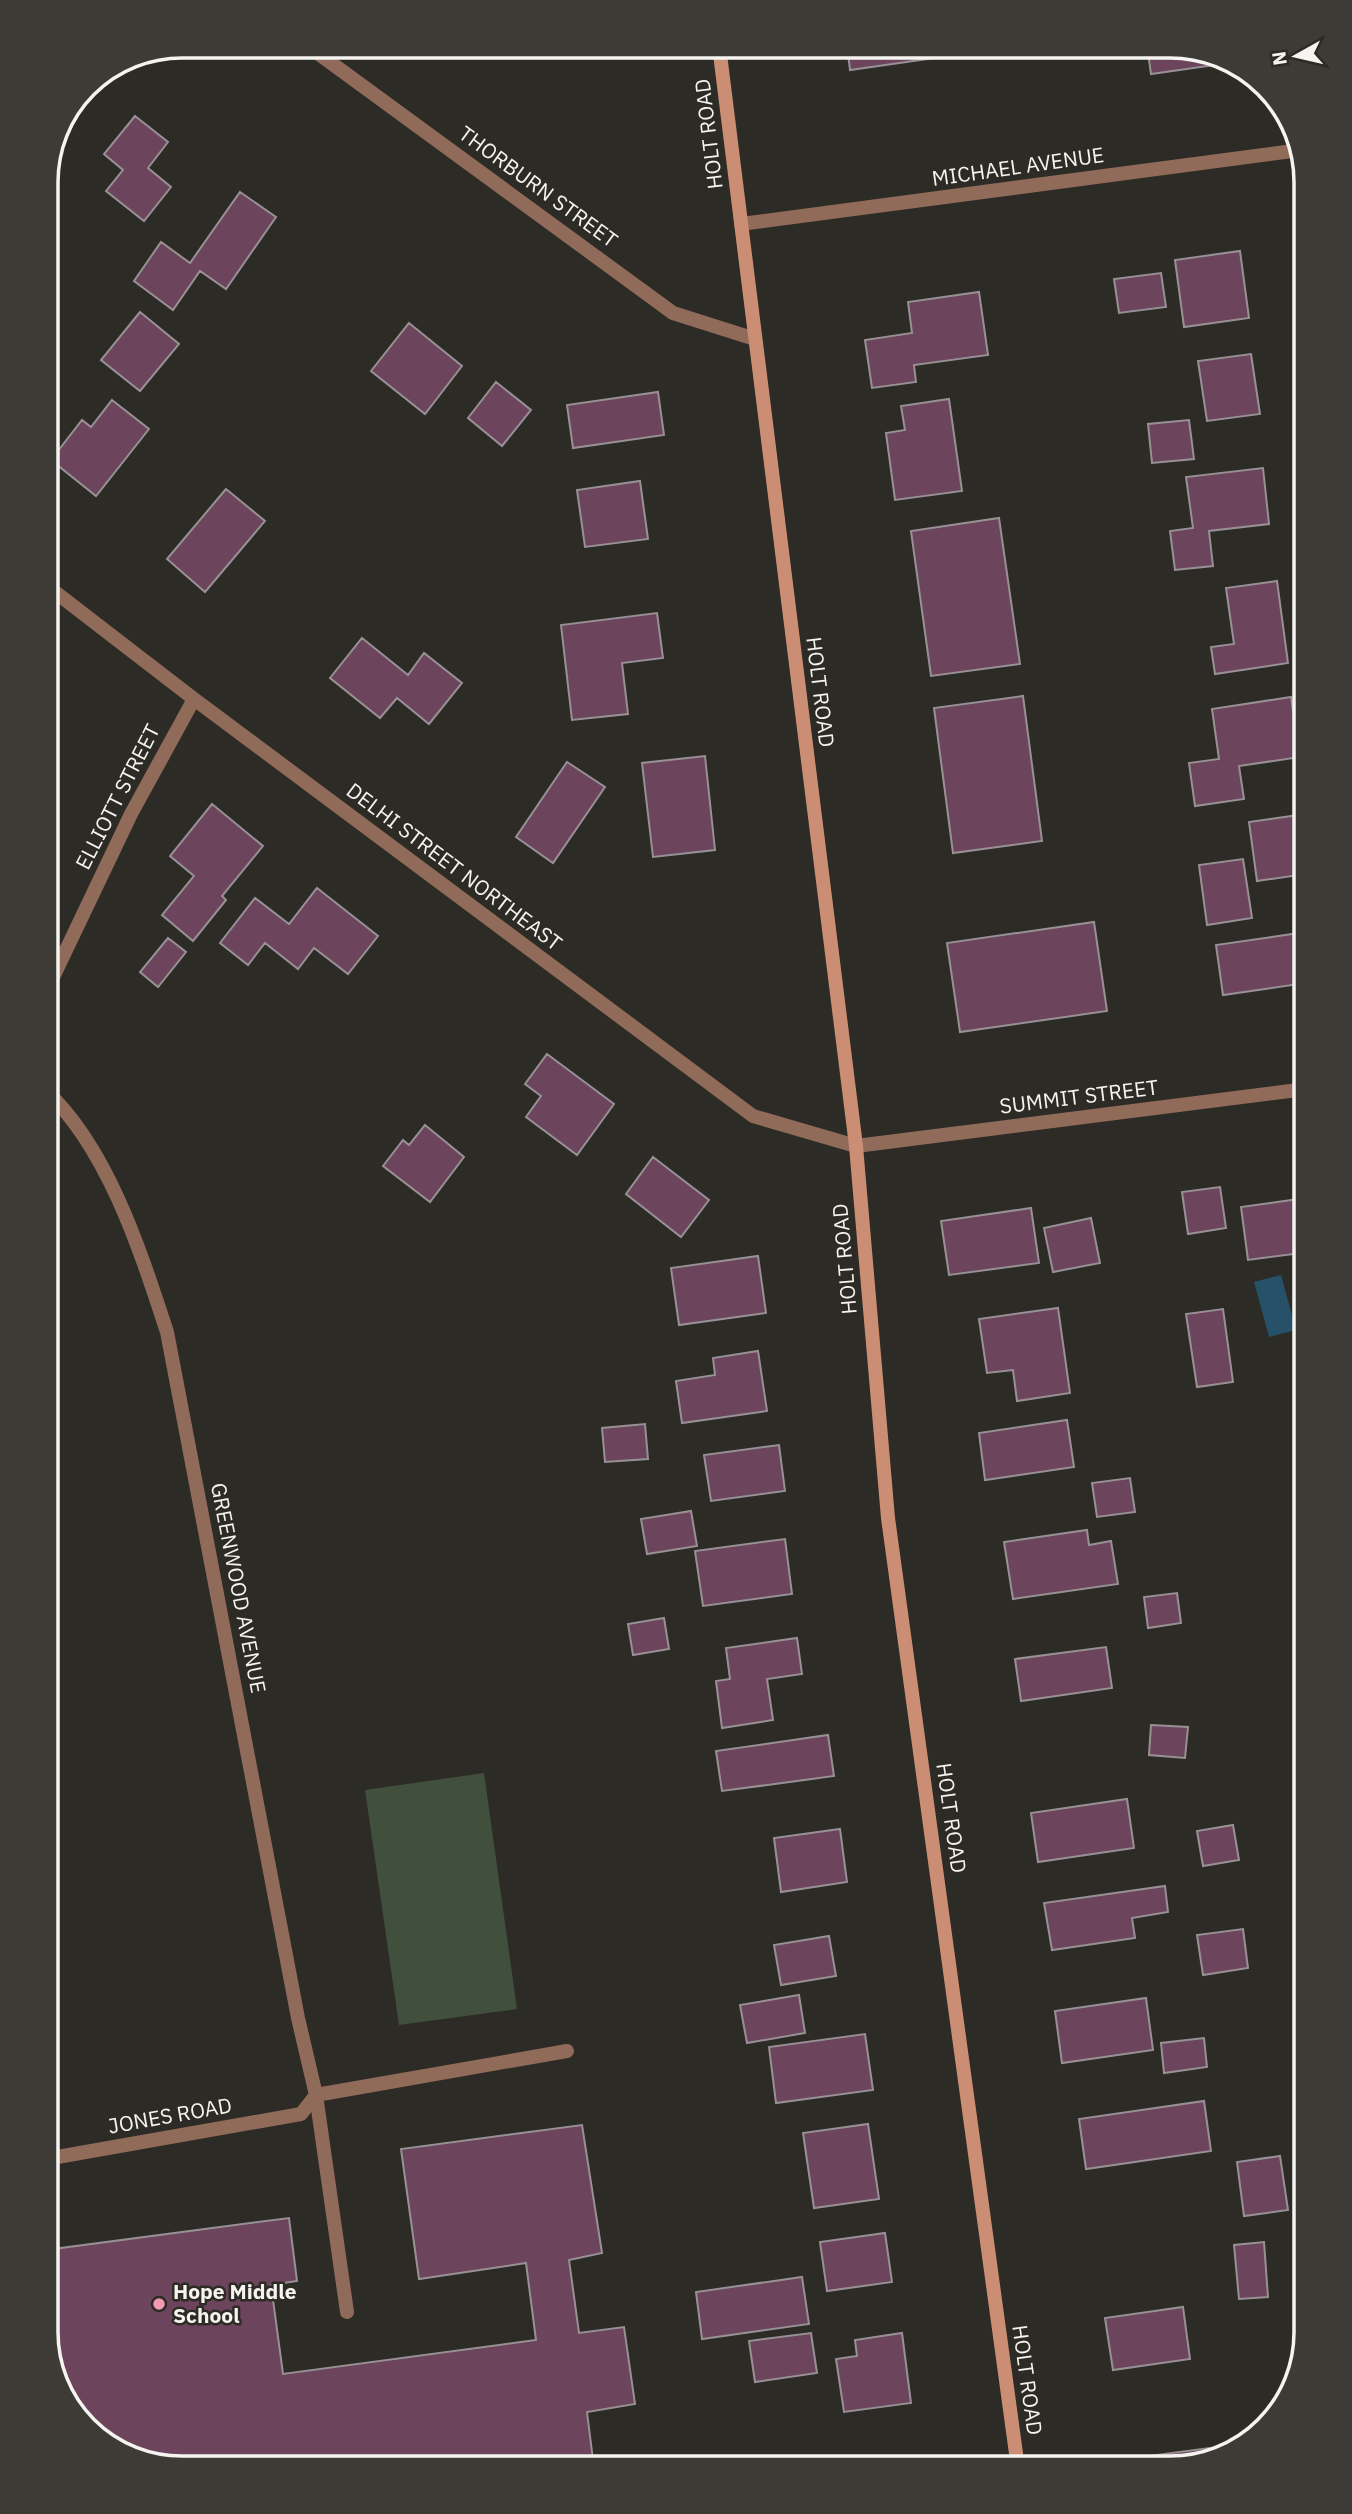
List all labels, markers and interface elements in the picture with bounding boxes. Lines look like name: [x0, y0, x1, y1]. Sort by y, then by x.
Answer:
north arrow: [1261, 21, 1331, 91]
text: N: [1266, 50, 1292, 67]
street label: HOLT ROAD: [687, 77, 729, 191]
street label: THORBURN STREET: [453, 119, 624, 253]
street label: MICHAEL AVENUE: [930, 140, 1106, 192]
street label: HOLT ROAD: [800, 635, 842, 749]
street label: ELLIOTT STREET: [68, 719, 166, 874]
street label: DELHI STREET NORTHEAST: [341, 776, 568, 957]
street label: SUMMIT STREET: [998, 1072, 1160, 1120]
street label: HOLT ROAD: [825, 1203, 863, 1316]
street label: GREENWOOD AVENUE: [205, 1480, 273, 1695]
street label: HOLT ROAD: [930, 1761, 974, 1875]
street label: JONES ROAD: [106, 2090, 234, 2140]
place label: Hope Middle School: [173, 2277, 297, 2329]
marker: Hope Middle School: [151, 2296, 167, 2312]
street label: HOLT ROAD: [1006, 2323, 1050, 2437]

